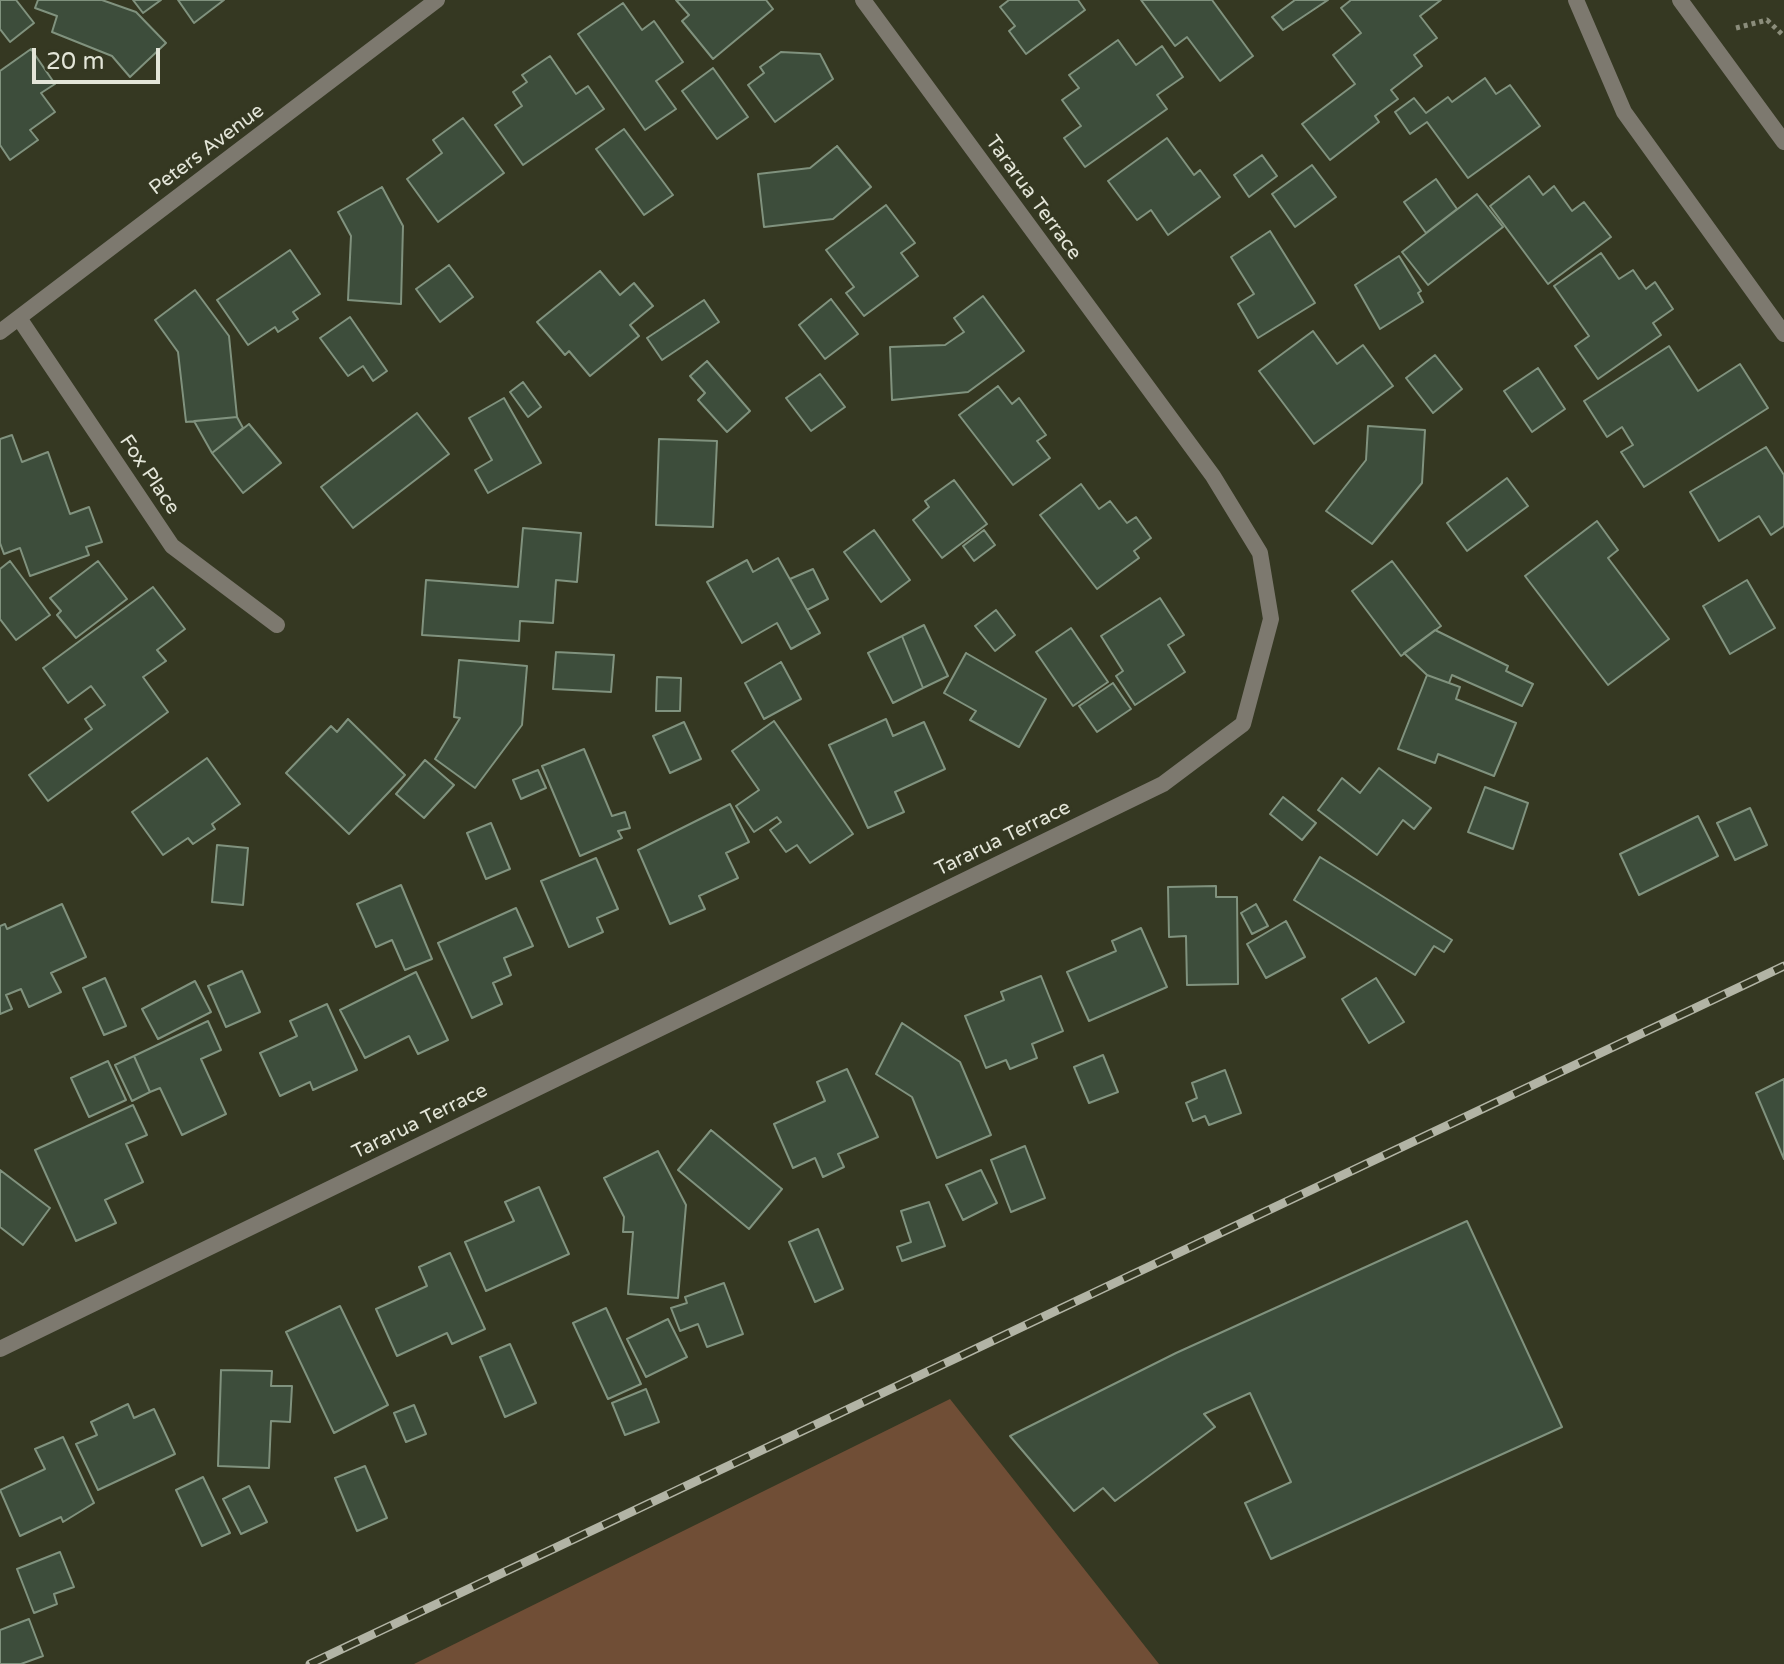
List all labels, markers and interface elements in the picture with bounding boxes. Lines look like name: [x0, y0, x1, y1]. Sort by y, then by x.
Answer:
scale bar: [36, 32, 164, 82]
text: 20 m: [46, 47, 104, 76]
street label: Peters Avenue: [145, 99, 269, 201]
street label: Tararua Terrace: [980, 131, 1086, 265]
street label: Fox Place: [114, 431, 184, 519]
street label: Tararua Terrace: [931, 796, 1075, 882]
street label: Tararua Terrace: [348, 1079, 492, 1165]

